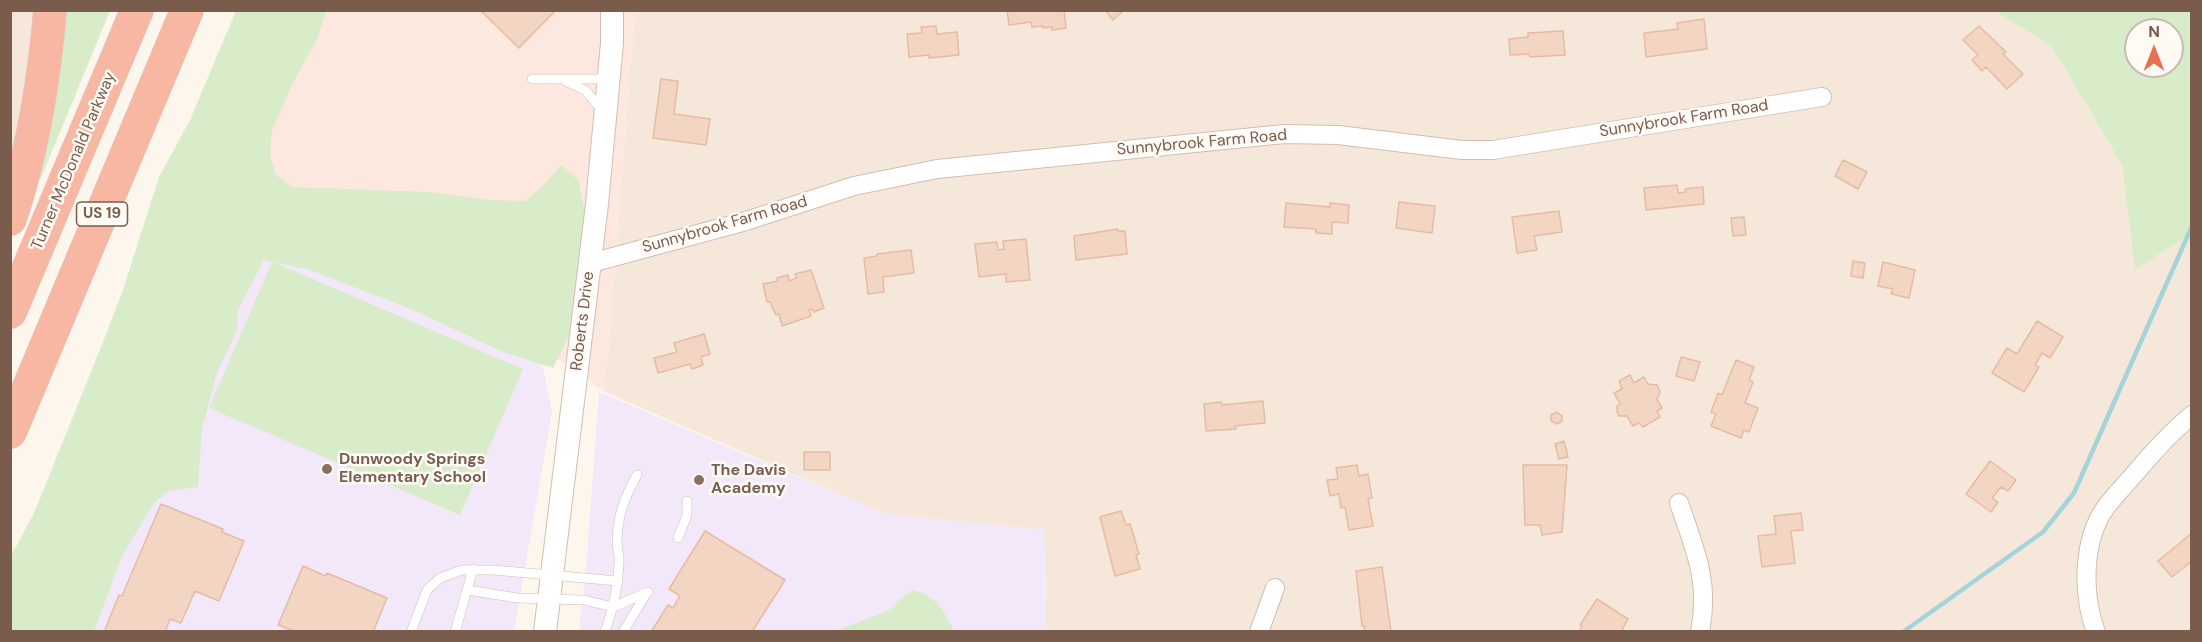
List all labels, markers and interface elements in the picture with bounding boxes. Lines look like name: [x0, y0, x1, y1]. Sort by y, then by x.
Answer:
north arrow: [2124, 18, 2184, 78]
text: N: [2148, 21, 2160, 42]
street label: Turner McDonald Parkway: [28, 69, 120, 253]
street label: Sunnybrook Farm Road: [1598, 96, 1770, 142]
street label: Sunnybrook Farm Road: [1116, 126, 1288, 160]
street label: Sunnybrook Farm Road: [640, 192, 810, 258]
road number: US 19: [76, 202, 128, 226]
street label: Roberts Drive: [567, 270, 599, 372]
place label: Dunwoody Springs Elementary School: [339, 450, 486, 488]
place label: The Davis Academy: [711, 461, 786, 499]
marker: Dunwoody Springs Elementary School: [320, 462, 334, 476]
marker: The Davis Academy: [692, 473, 706, 487]

